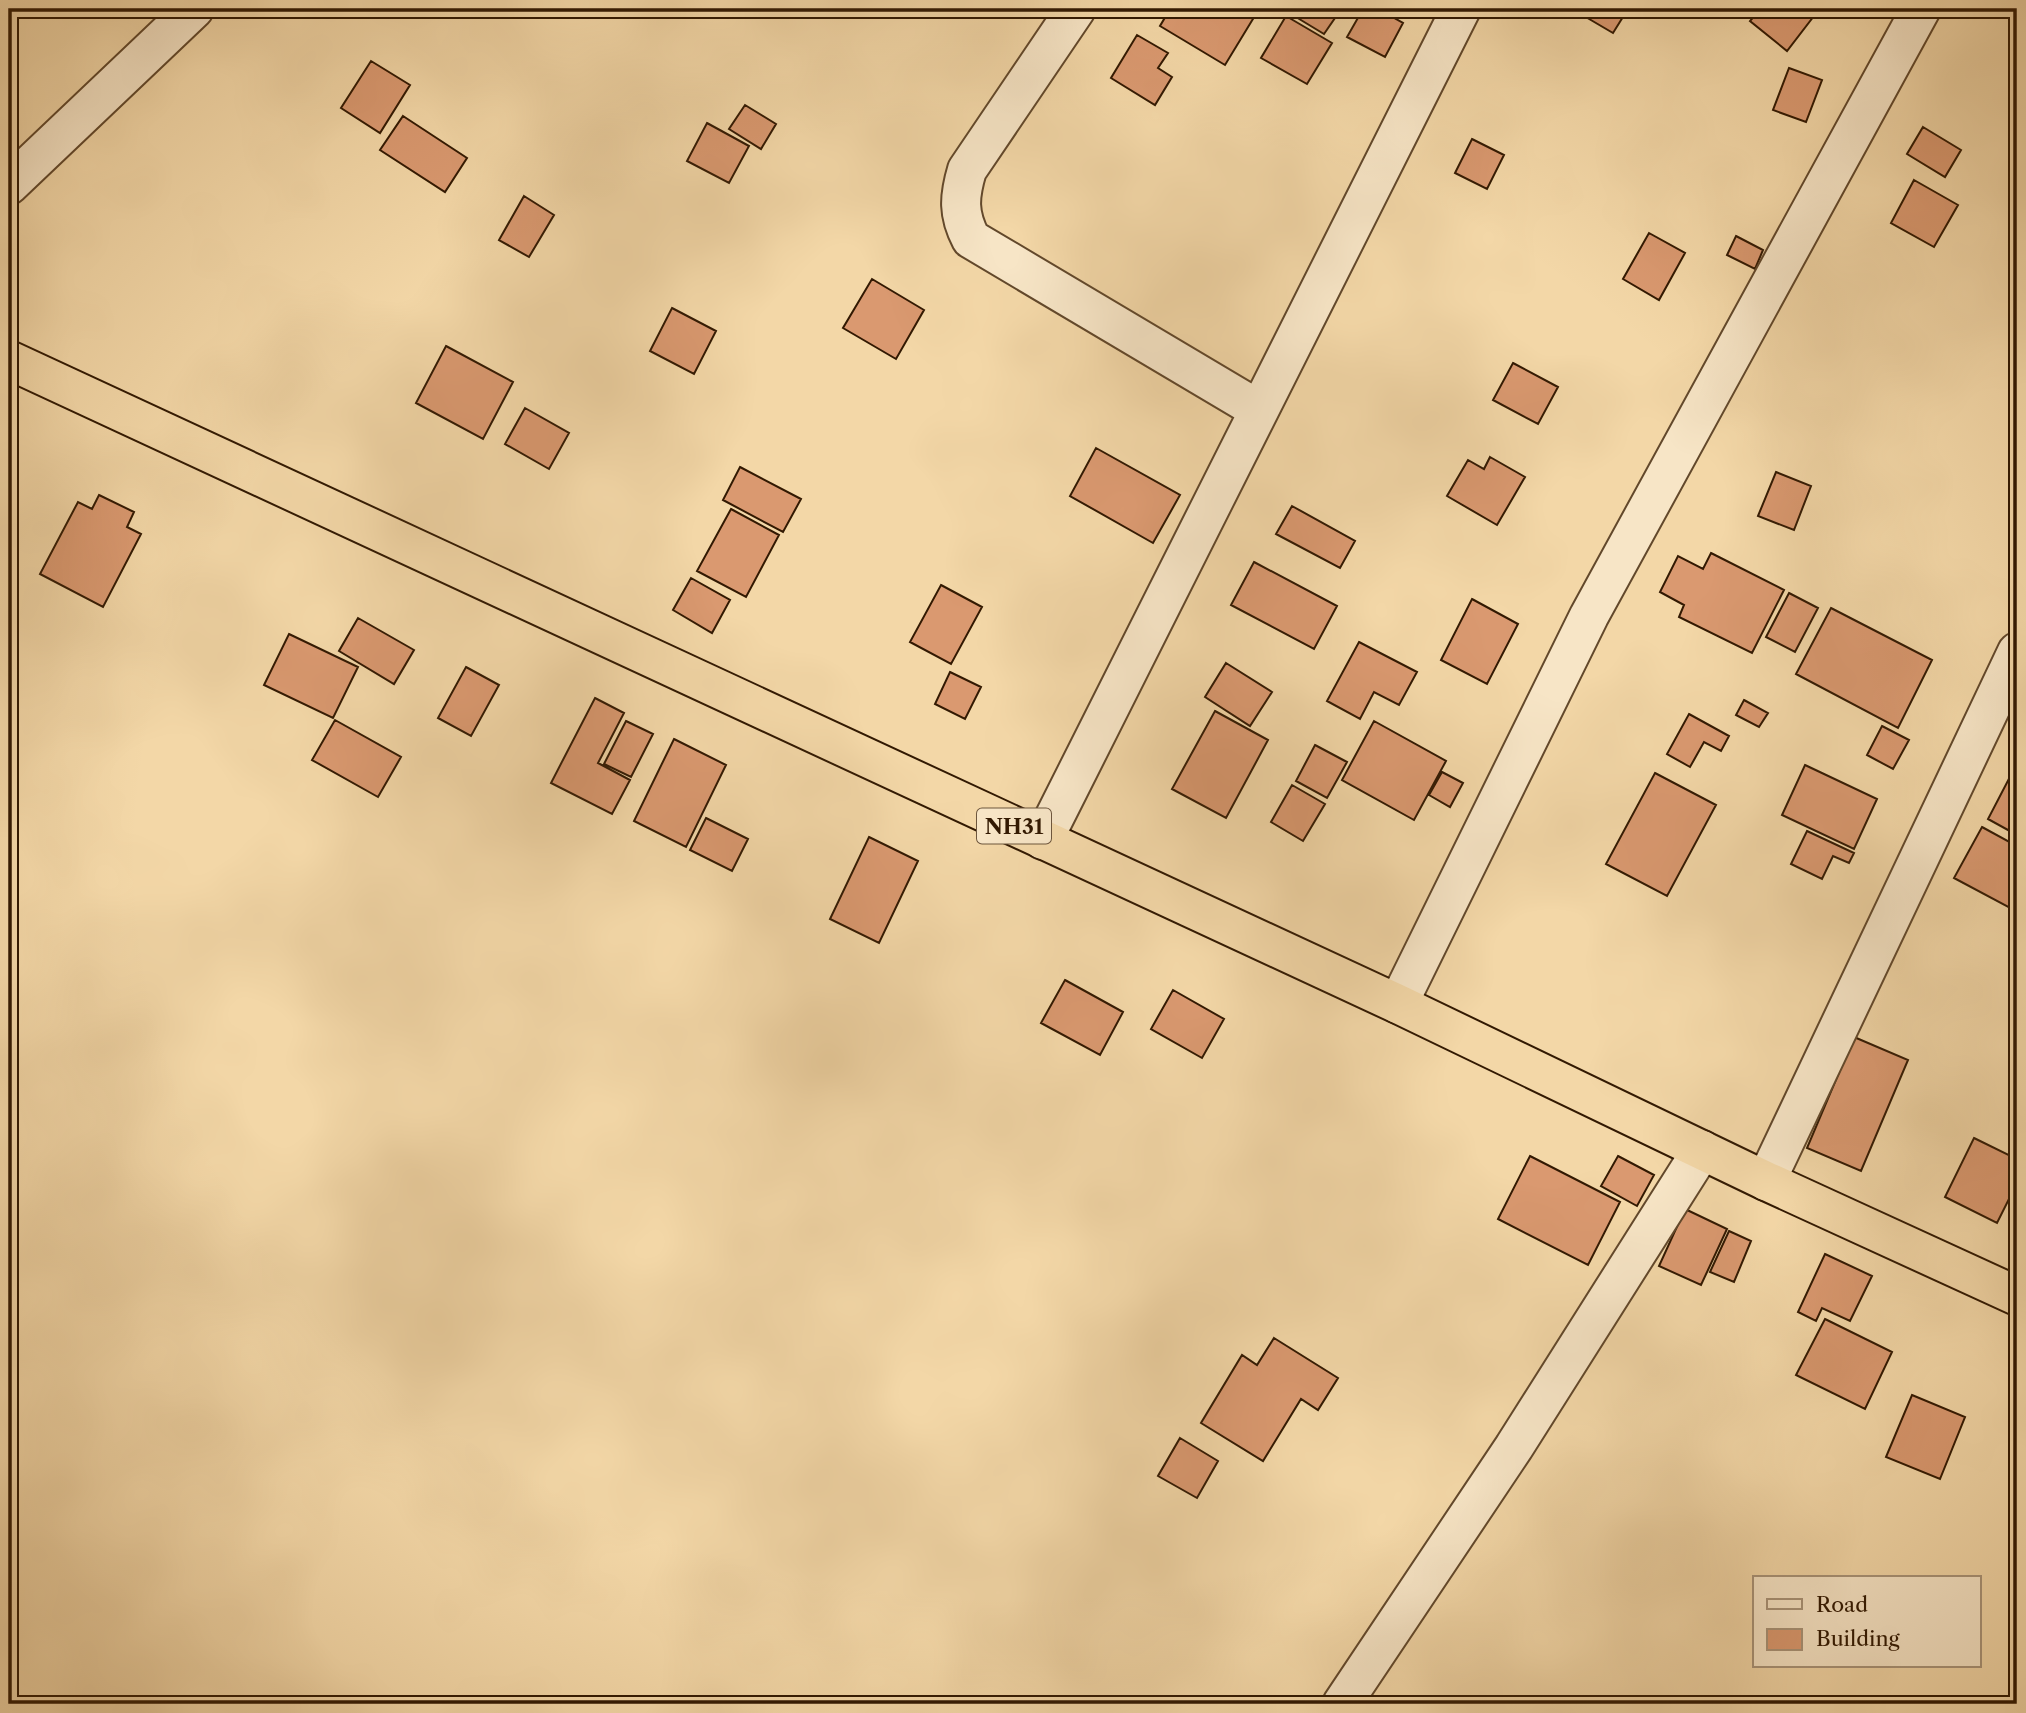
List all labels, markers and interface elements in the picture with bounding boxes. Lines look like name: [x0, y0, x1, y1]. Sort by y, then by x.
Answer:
road number: NH31: [977, 808, 1051, 844]
legend: [1753, 1576, 1980, 1668]
text: Road: [1816, 1592, 1868, 1617]
text: Building: [1816, 1626, 1901, 1651]

